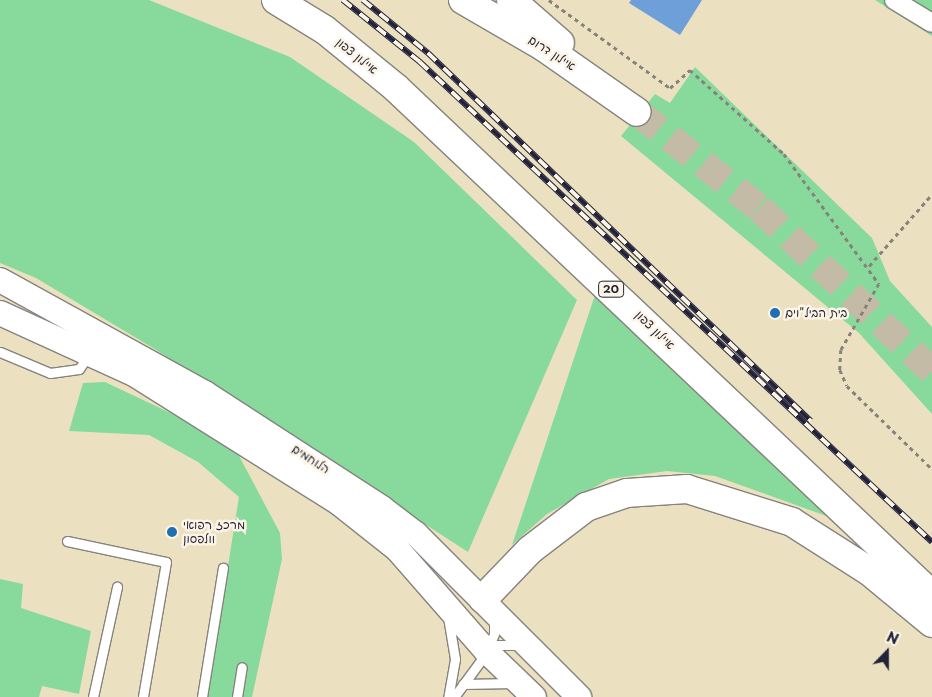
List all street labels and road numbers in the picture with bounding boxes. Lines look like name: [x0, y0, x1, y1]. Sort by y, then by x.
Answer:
street label: איילון דרום: [526, 32, 578, 74]
street label: איילון צפון: [333, 35, 381, 77]
road number: 20: [597, 280, 625, 298]
street label: איילון צפון: [632, 308, 678, 352]
street label: הלוחמים: [289, 441, 333, 477]

